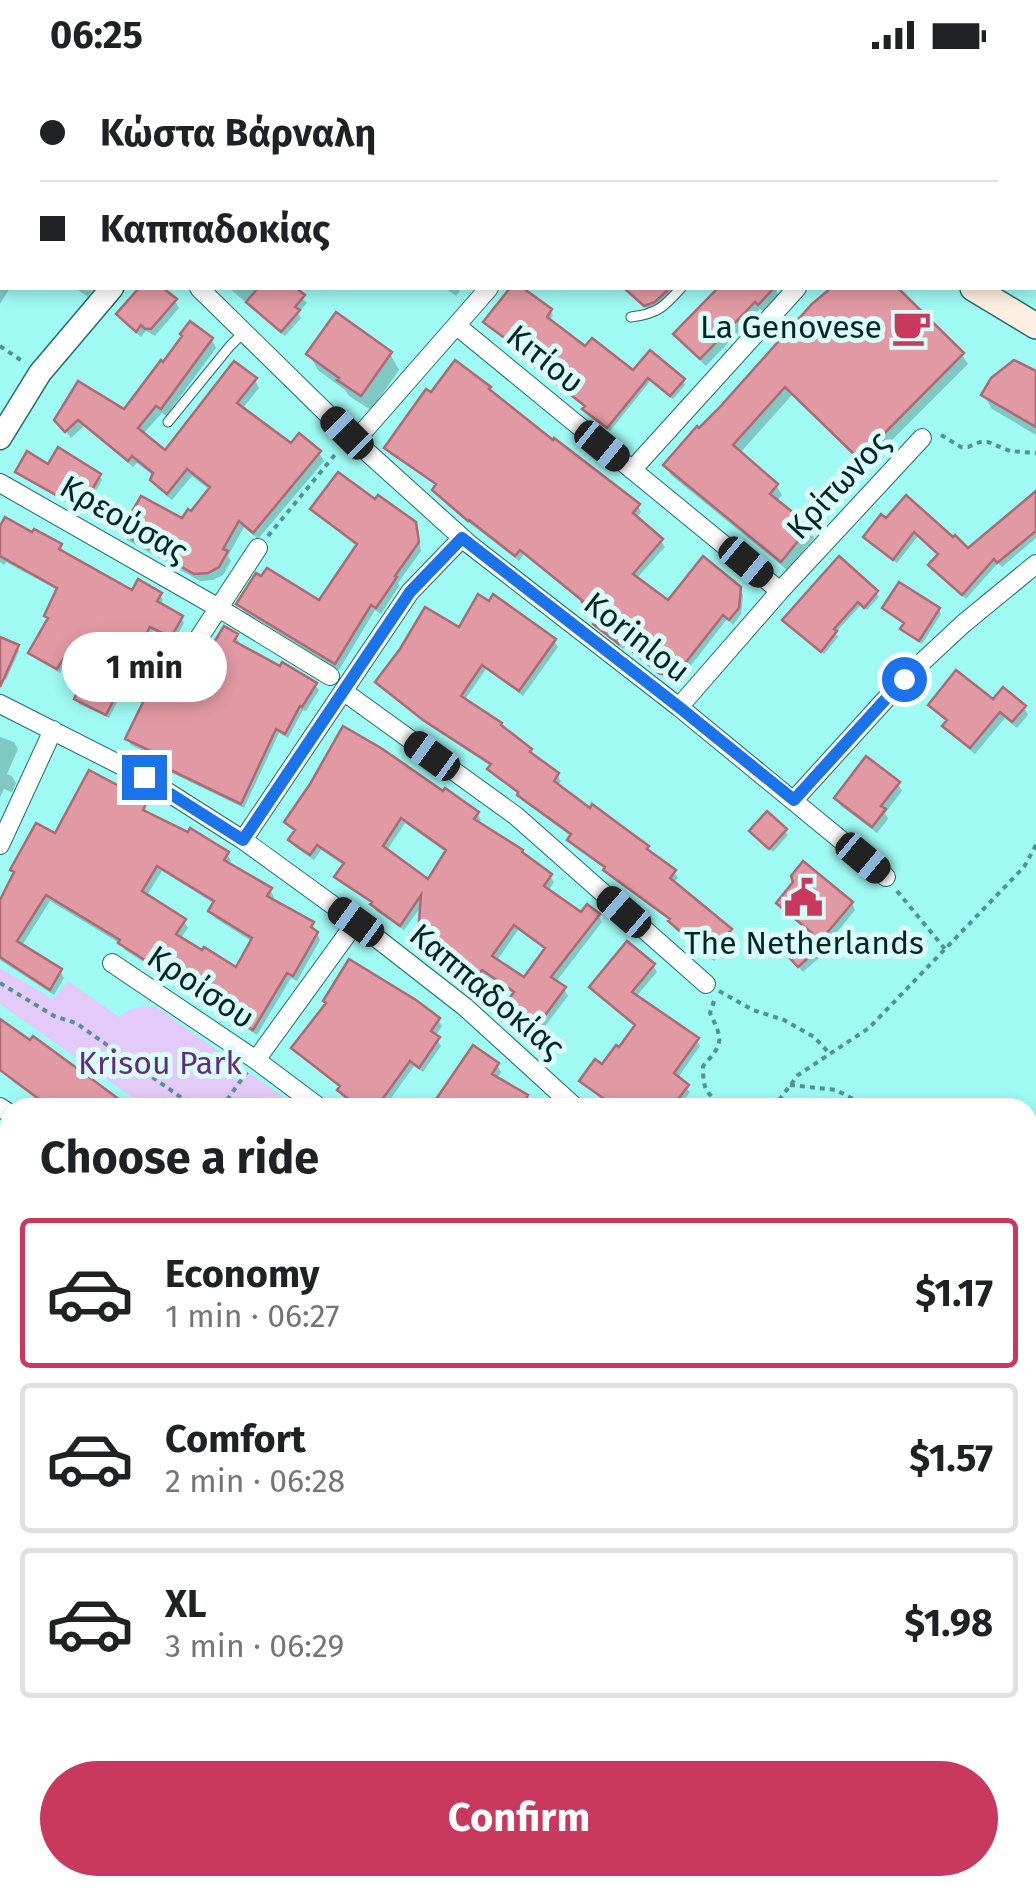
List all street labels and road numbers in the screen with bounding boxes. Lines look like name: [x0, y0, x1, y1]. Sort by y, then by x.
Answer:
street label: Κιτίου: [499, 317, 591, 401]
street label: Κρίτωνος: [779, 423, 898, 547]
street label: Κρεούσας: [53, 467, 195, 571]
street label: Korinlou: [577, 584, 697, 690]
street label: Καππαδοκίας: [402, 915, 572, 1067]
street label: Κροίσου: [140, 937, 262, 1037]

